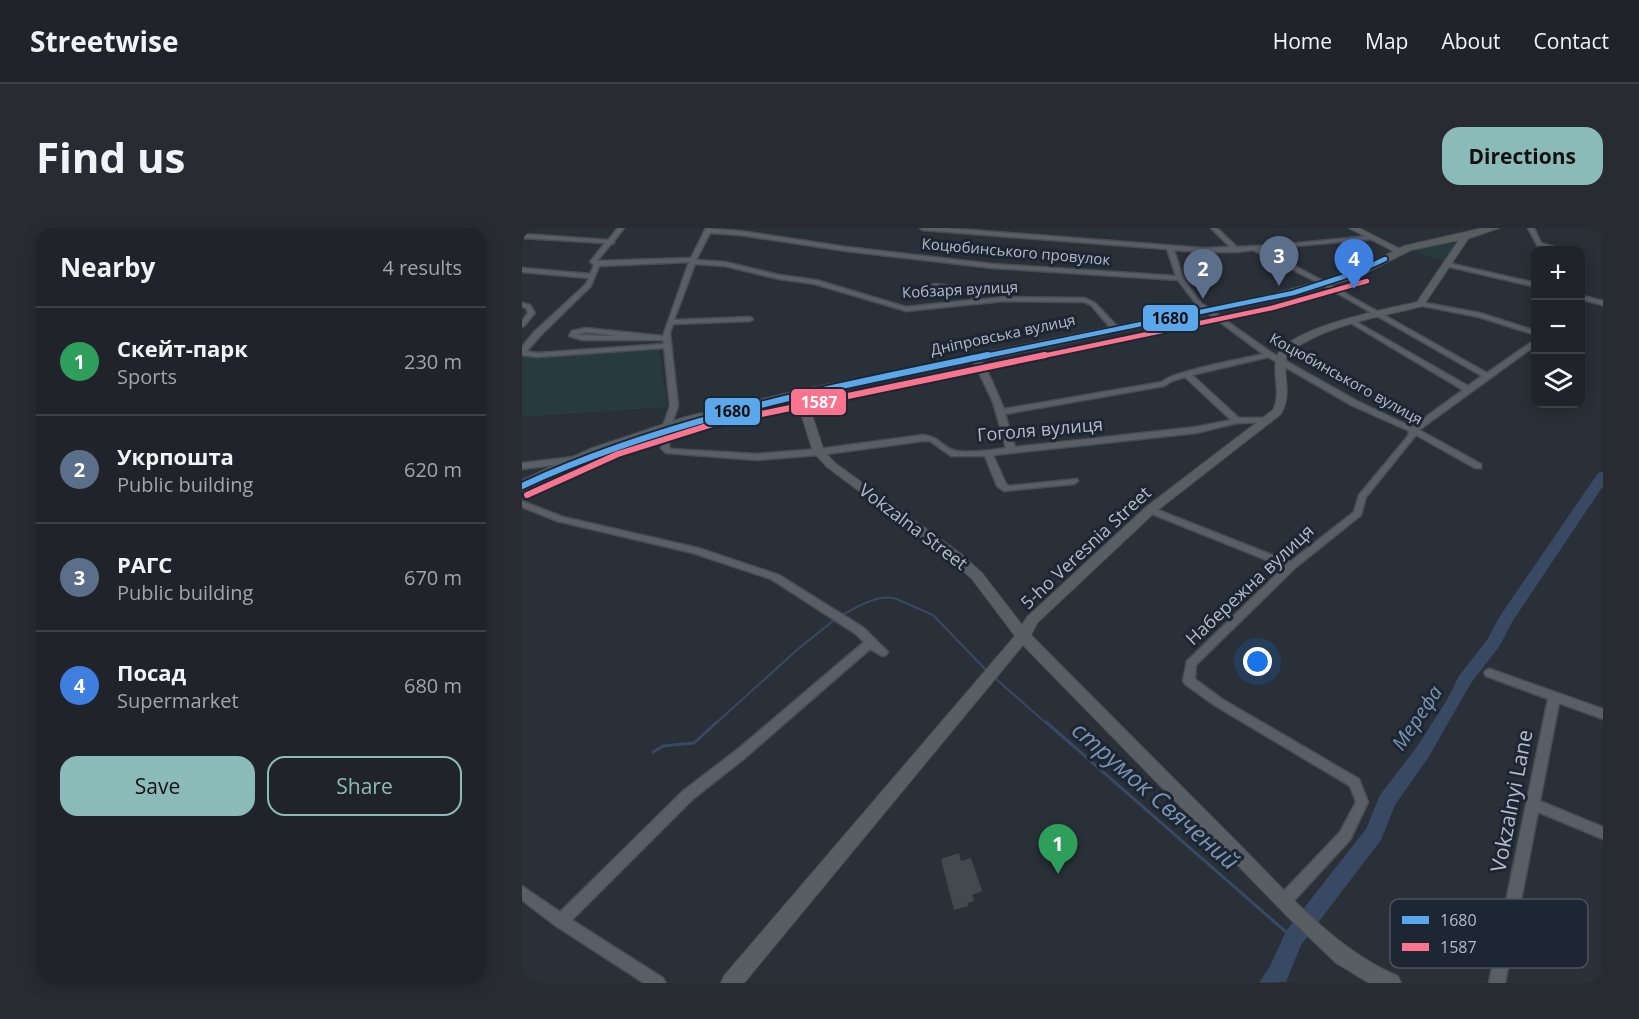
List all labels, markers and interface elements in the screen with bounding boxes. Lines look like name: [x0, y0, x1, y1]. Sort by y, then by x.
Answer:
text: Streetwise: [30, 22, 179, 60]
text: Home: [1273, 27, 1332, 55]
text: Map: [1365, 27, 1408, 55]
text: About: [1441, 27, 1501, 55]
text: Contact: [1534, 27, 1609, 55]
button: Directions: [1442, 127, 1603, 185]
text: Find us: [36, 128, 185, 185]
street label: Коцюбинського провулок: [921, 233, 1111, 269]
pin: 3: [1260, 236, 1299, 286]
pin: 4: [1334, 239, 1374, 289]
map controls: [1531, 246, 1585, 408]
button: +: [1531, 246, 1585, 300]
text: Nearby: [60, 249, 155, 285]
pin: 2: [1184, 250, 1222, 299]
text: 4 results: [382, 254, 462, 281]
street label: Кобзаря вулиця: [901, 276, 1018, 302]
button: −: [1531, 300, 1585, 354]
line badge: 1680: [1142, 304, 1199, 332]
text: 1680: [1152, 307, 1188, 329]
street label: Дніпровська вулиця: [929, 309, 1077, 359]
street label: Коцюбинського вулиця: [1266, 328, 1427, 429]
text: Скейт-парк: [117, 333, 248, 363]
text: 1: [74, 348, 85, 375]
text: 230 m: [404, 348, 462, 375]
button: layers: [1531, 354, 1585, 408]
text: Sports: [117, 363, 177, 390]
line badge: 1587: [790, 388, 847, 416]
text: 1587: [801, 391, 837, 413]
line badge: 1680: [704, 397, 761, 426]
text: 1680: [714, 400, 750, 422]
street label: Гоголя вулиця: [976, 412, 1104, 446]
text: Укрпошта: [117, 441, 234, 471]
text: 2: [74, 456, 85, 483]
text: 620 m: [404, 456, 462, 483]
text: Public building: [117, 471, 253, 498]
street label: Vokzalna Street: [854, 477, 973, 575]
street label: 5-ho Veresnia Street: [1015, 481, 1156, 614]
street label: Набережна вулиця: [1180, 519, 1319, 650]
text: РАГС: [117, 549, 172, 579]
text: 3: [74, 564, 85, 591]
text: 670 m: [404, 564, 462, 591]
text: Public building: [117, 579, 253, 606]
your location: [1243, 647, 1272, 676]
text: Посад: [117, 657, 186, 687]
text: 4: [74, 672, 85, 699]
text: 680 m: [404, 672, 462, 699]
water label: Мерефа: [1385, 680, 1448, 755]
text: Supermarket: [117, 687, 239, 714]
water label: струмок Свячений: [1065, 713, 1247, 877]
street label: Vokzalnyi Lane: [1483, 727, 1539, 874]
button: Save: [60, 756, 255, 816]
button: Share: [267, 756, 462, 816]
pin: 1: [1038, 824, 1078, 874]
legend: [1390, 899, 1588, 968]
text: 1680: [1440, 909, 1477, 931]
text: 1587: [1440, 936, 1477, 958]

